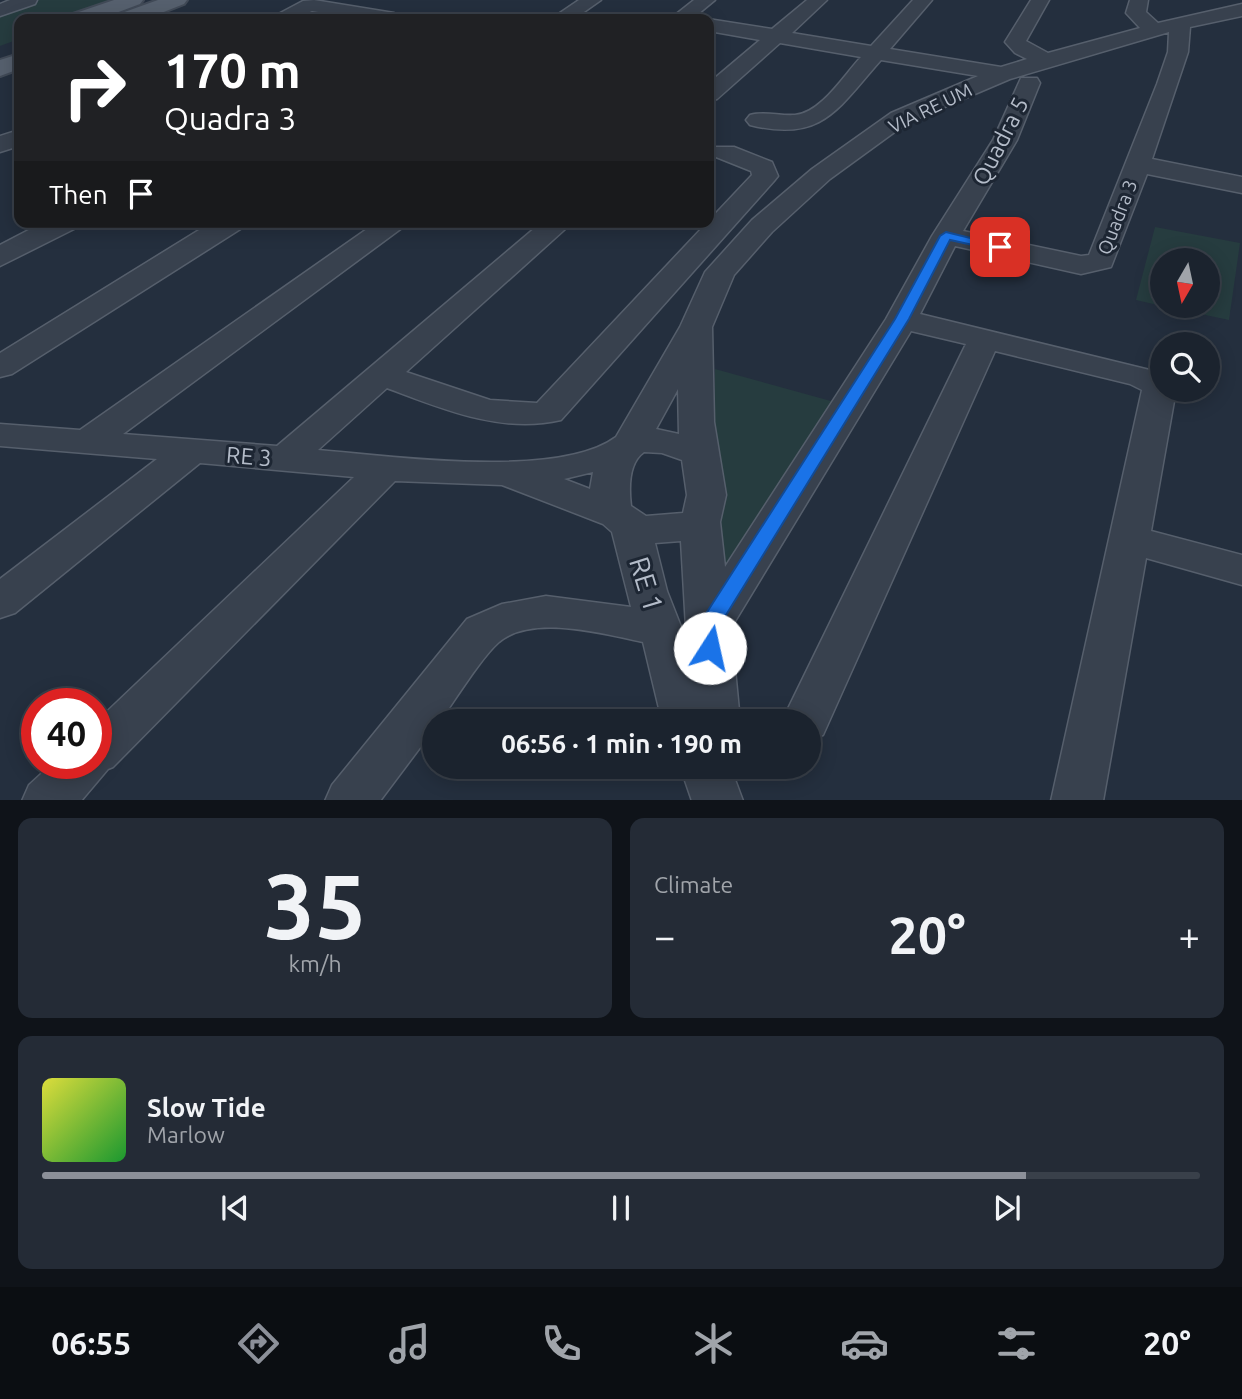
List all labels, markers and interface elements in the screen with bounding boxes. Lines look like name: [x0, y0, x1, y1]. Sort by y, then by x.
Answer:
icon: right: [49, 42, 140, 133]
text: 170 m: [164, 42, 301, 97]
street label: VIA RE UM: [885, 78, 975, 138]
street label: Quadra 5: [967, 93, 1033, 189]
text: Quadra 3: [164, 100, 296, 136]
icon: arrive: [122, 175, 160, 213]
street label: Quadra 3: [1093, 176, 1141, 258]
text: Then: [49, 180, 108, 209]
pin: [970, 217, 1030, 277]
icon: arrive: [981, 228, 1019, 266]
north arrow: [1150, 248, 1220, 318]
map controls: [1150, 248, 1220, 402]
button: search: [1150, 332, 1220, 402]
street label: RE 3: [225, 442, 273, 470]
street label: RE 1: [624, 553, 670, 615]
position arrow: [673, 611, 747, 685]
speed limit sign: 40: [21, 688, 112, 779]
text: 06:56 · 1 min · 190 m: [501, 729, 742, 758]
text: 35: [264, 854, 366, 956]
text: Climate: [654, 872, 733, 897]
text: 20°: [888, 906, 966, 964]
text: −: [654, 915, 675, 957]
text: +: [1179, 915, 1200, 957]
text: km/h: [288, 951, 342, 976]
text: Slow Tide: [147, 1093, 266, 1122]
text: Marlow: [147, 1122, 225, 1147]
icon: previous: [216, 1189, 254, 1227]
icon: pause: [602, 1189, 640, 1227]
icon: next: [988, 1189, 1026, 1227]
icon: directions: [234, 1319, 283, 1368]
icon: music: [385, 1319, 434, 1368]
icon: phone: [537, 1319, 586, 1368]
icon: climate: [689, 1319, 738, 1368]
icon: car: [840, 1319, 889, 1368]
icon: filters: [992, 1319, 1041, 1368]
text: 06:55: [51, 1325, 131, 1361]
text: 20°: [1143, 1325, 1191, 1361]

